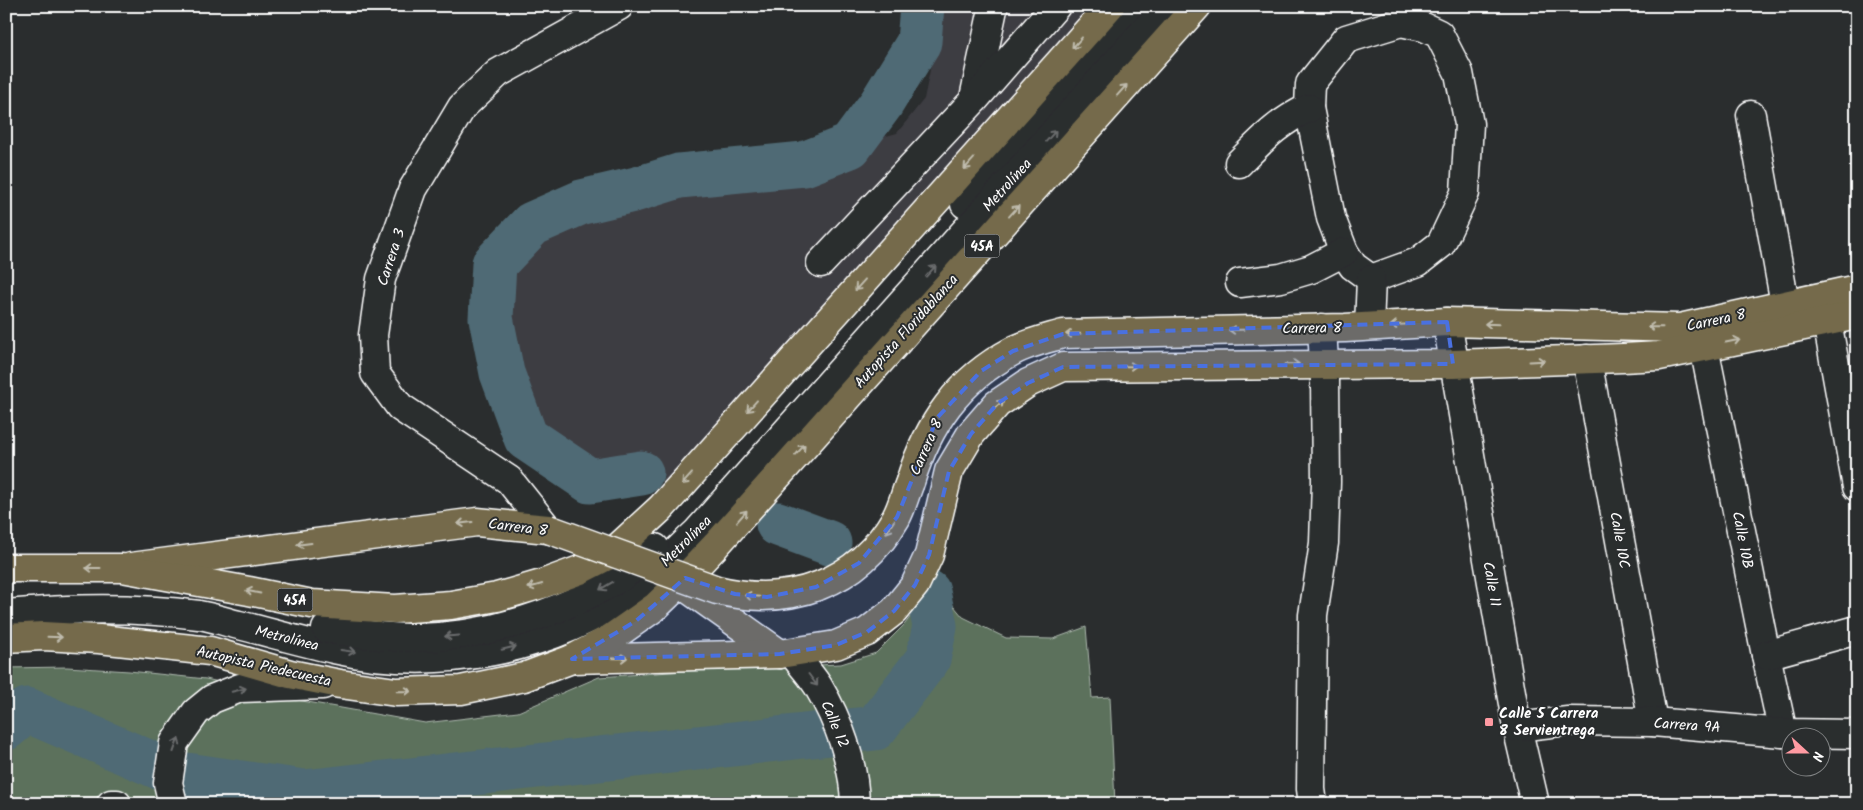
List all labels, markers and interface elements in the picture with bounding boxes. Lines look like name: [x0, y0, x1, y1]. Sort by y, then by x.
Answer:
one-way arrow: [1071, 36, 1083, 49]
one-way arrow: [1116, 83, 1128, 96]
one-way arrow: [1045, 130, 1056, 143]
street label: Metrolínea: [977, 153, 1038, 218]
one-way arrow: [963, 157, 975, 170]
one-way arrow: [1008, 205, 1020, 218]
street label: Carrera 3: [371, 225, 413, 289]
road number: 45A: [964, 235, 1000, 258]
one-way arrow: [925, 264, 937, 277]
street label: Autopista Floridablanca: [849, 269, 965, 394]
one-way arrow: [855, 278, 866, 291]
street label: Carrera 8: [1684, 303, 1749, 339]
street label: Carrera 8: [1282, 316, 1343, 342]
one-way arrow: [1484, 319, 1500, 329]
one-way arrow: [1390, 320, 1406, 330]
one-way arrow: [1647, 322, 1663, 332]
one-way arrow: [1228, 325, 1244, 335]
one-way arrow: [1065, 329, 1082, 339]
one-way arrow: [1725, 336, 1741, 345]
one-way arrow: [1529, 357, 1545, 366]
one-way arrow: [1284, 359, 1300, 369]
one-way arrow: [1121, 361, 1137, 371]
one-way arrow: [747, 399, 758, 412]
one-way arrow: [992, 399, 1005, 410]
street label: Carrera 8: [904, 414, 950, 480]
one-way arrow: [795, 443, 806, 456]
one-way arrow: [682, 472, 693, 485]
one-way arrow: [736, 509, 748, 522]
street label: Calle 10B: [1725, 509, 1759, 571]
street label: Metrolínea: [655, 510, 718, 573]
street label: Calle 10C: [1602, 510, 1636, 570]
street label: Carrera 8: [487, 512, 550, 544]
one-way arrow: [457, 518, 473, 528]
one-way arrow: [885, 519, 895, 533]
one-way arrow: [296, 539, 312, 549]
street label: Calle 11: [1475, 560, 1507, 609]
one-way arrow: [85, 563, 102, 573]
one-way arrow: [599, 581, 613, 591]
one-way arrow: [527, 582, 543, 592]
one-way arrow: [246, 586, 262, 596]
road number: 45A: [278, 588, 312, 612]
one-way arrow: [744, 591, 760, 600]
street label: Metrolínea: [252, 619, 321, 658]
one-way arrow: [445, 631, 461, 640]
one-way arrow: [47, 632, 63, 641]
street label: Autopista Piedecuesta: [194, 640, 333, 694]
one-way arrow: [500, 643, 516, 652]
one-way arrow: [339, 647, 355, 657]
one-way arrow: [612, 653, 628, 663]
one-way arrow: [808, 673, 818, 687]
one-way arrow: [230, 685, 246, 694]
one-way arrow: [396, 687, 412, 696]
street label: Calle 12: [813, 697, 855, 752]
place label: Calle 5 Carrera 8 Servientrega: [1499, 702, 1599, 743]
street label: Carrera 9A: [1653, 712, 1721, 740]
marker: Calle 5 Carrera 8 Servientrega: [1483, 716, 1495, 728]
north arrow: [1780, 728, 1830, 778]
one-way arrow: [172, 738, 181, 753]
text: N: [1805, 748, 1829, 765]

